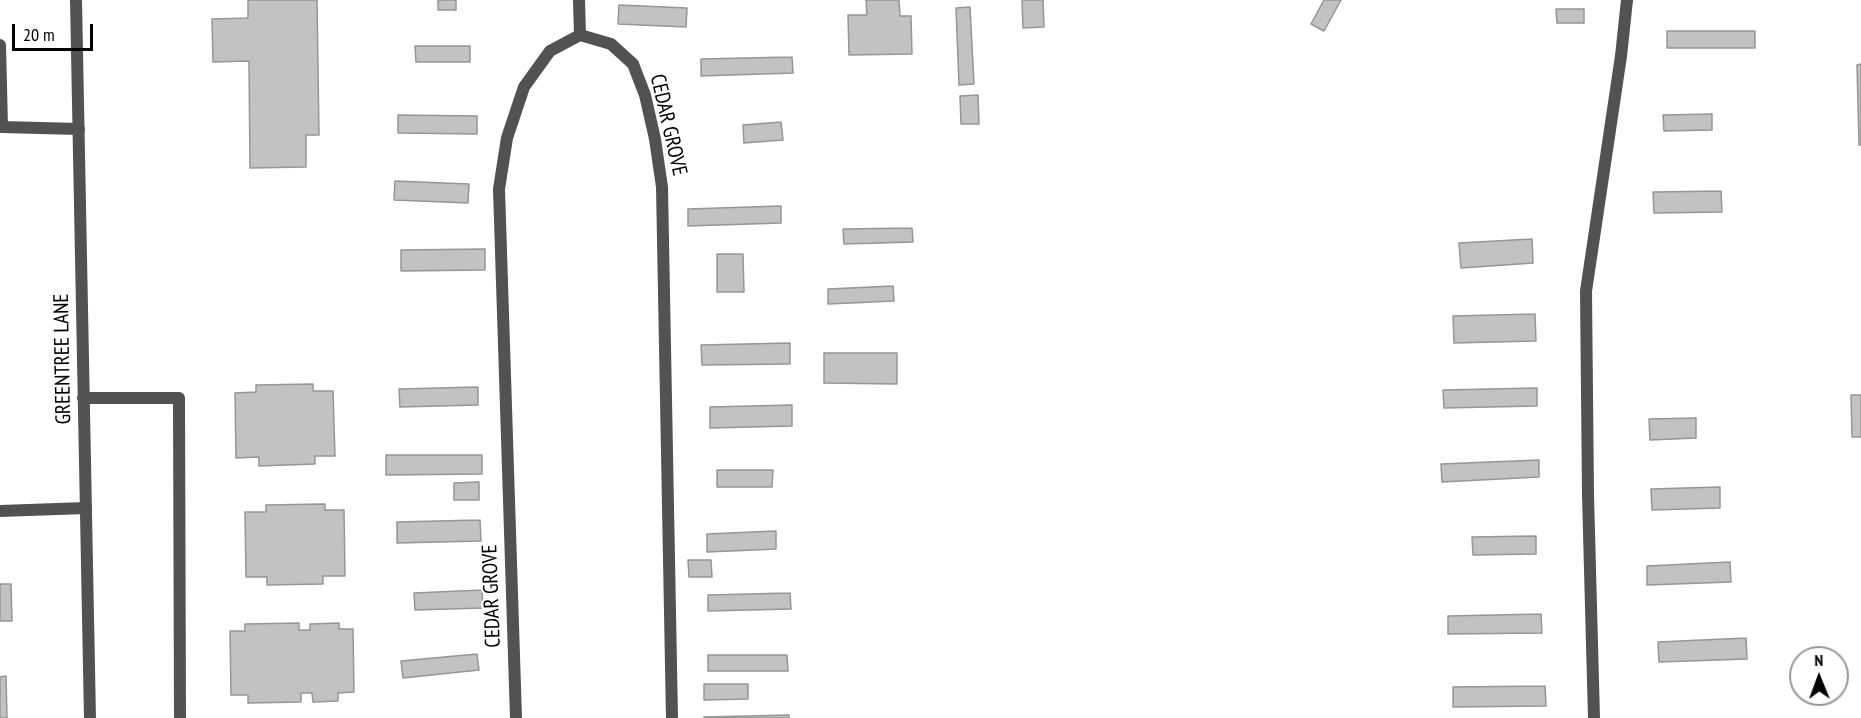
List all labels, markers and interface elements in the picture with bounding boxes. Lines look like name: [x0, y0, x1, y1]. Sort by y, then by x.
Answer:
scale bar: [15, 12, 96, 50]
text: 20 m: [23, 23, 55, 46]
street label: CEDAR GROVE: [644, 72, 692, 178]
street label: GREENTREE LANE: [49, 293, 77, 425]
street label: CEDAR GROVE: [478, 544, 506, 648]
north arrow: [1789, 646, 1849, 706]
text: N: [1814, 650, 1823, 670]

